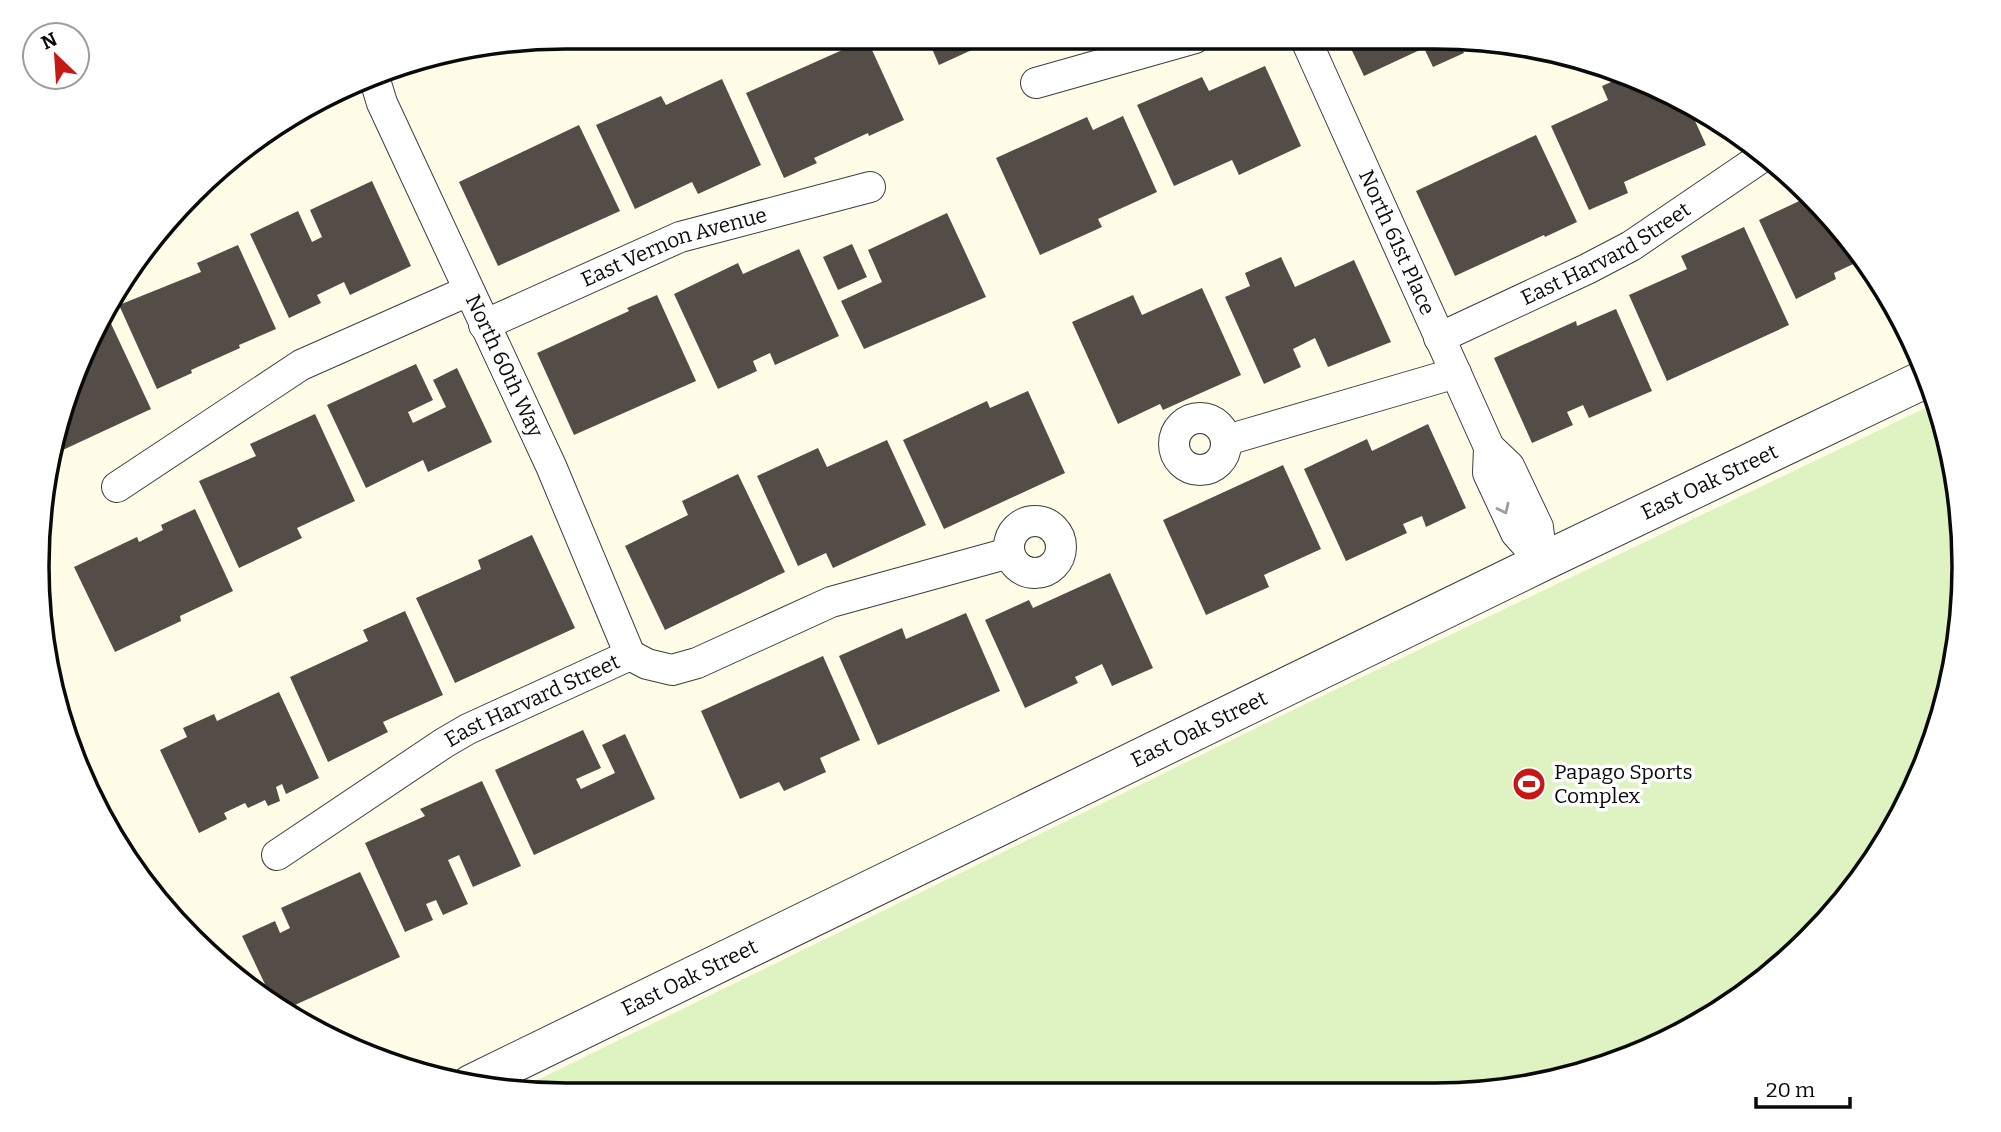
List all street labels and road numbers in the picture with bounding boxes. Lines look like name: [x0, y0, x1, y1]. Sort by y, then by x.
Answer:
street label: North 61st Place: [1353, 166, 1441, 319]
street label: East Harvard Street: [1517, 196, 1696, 311]
street label: East Vernon Avenue: [577, 202, 770, 293]
street label: North 60th Way: [460, 290, 549, 442]
street label: East Oak Street: [1637, 438, 1782, 526]
street label: East Harvard Street: [440, 648, 624, 753]
street label: East Oak Street: [1127, 685, 1272, 773]
street label: East Oak Street: [617, 933, 762, 1022]

